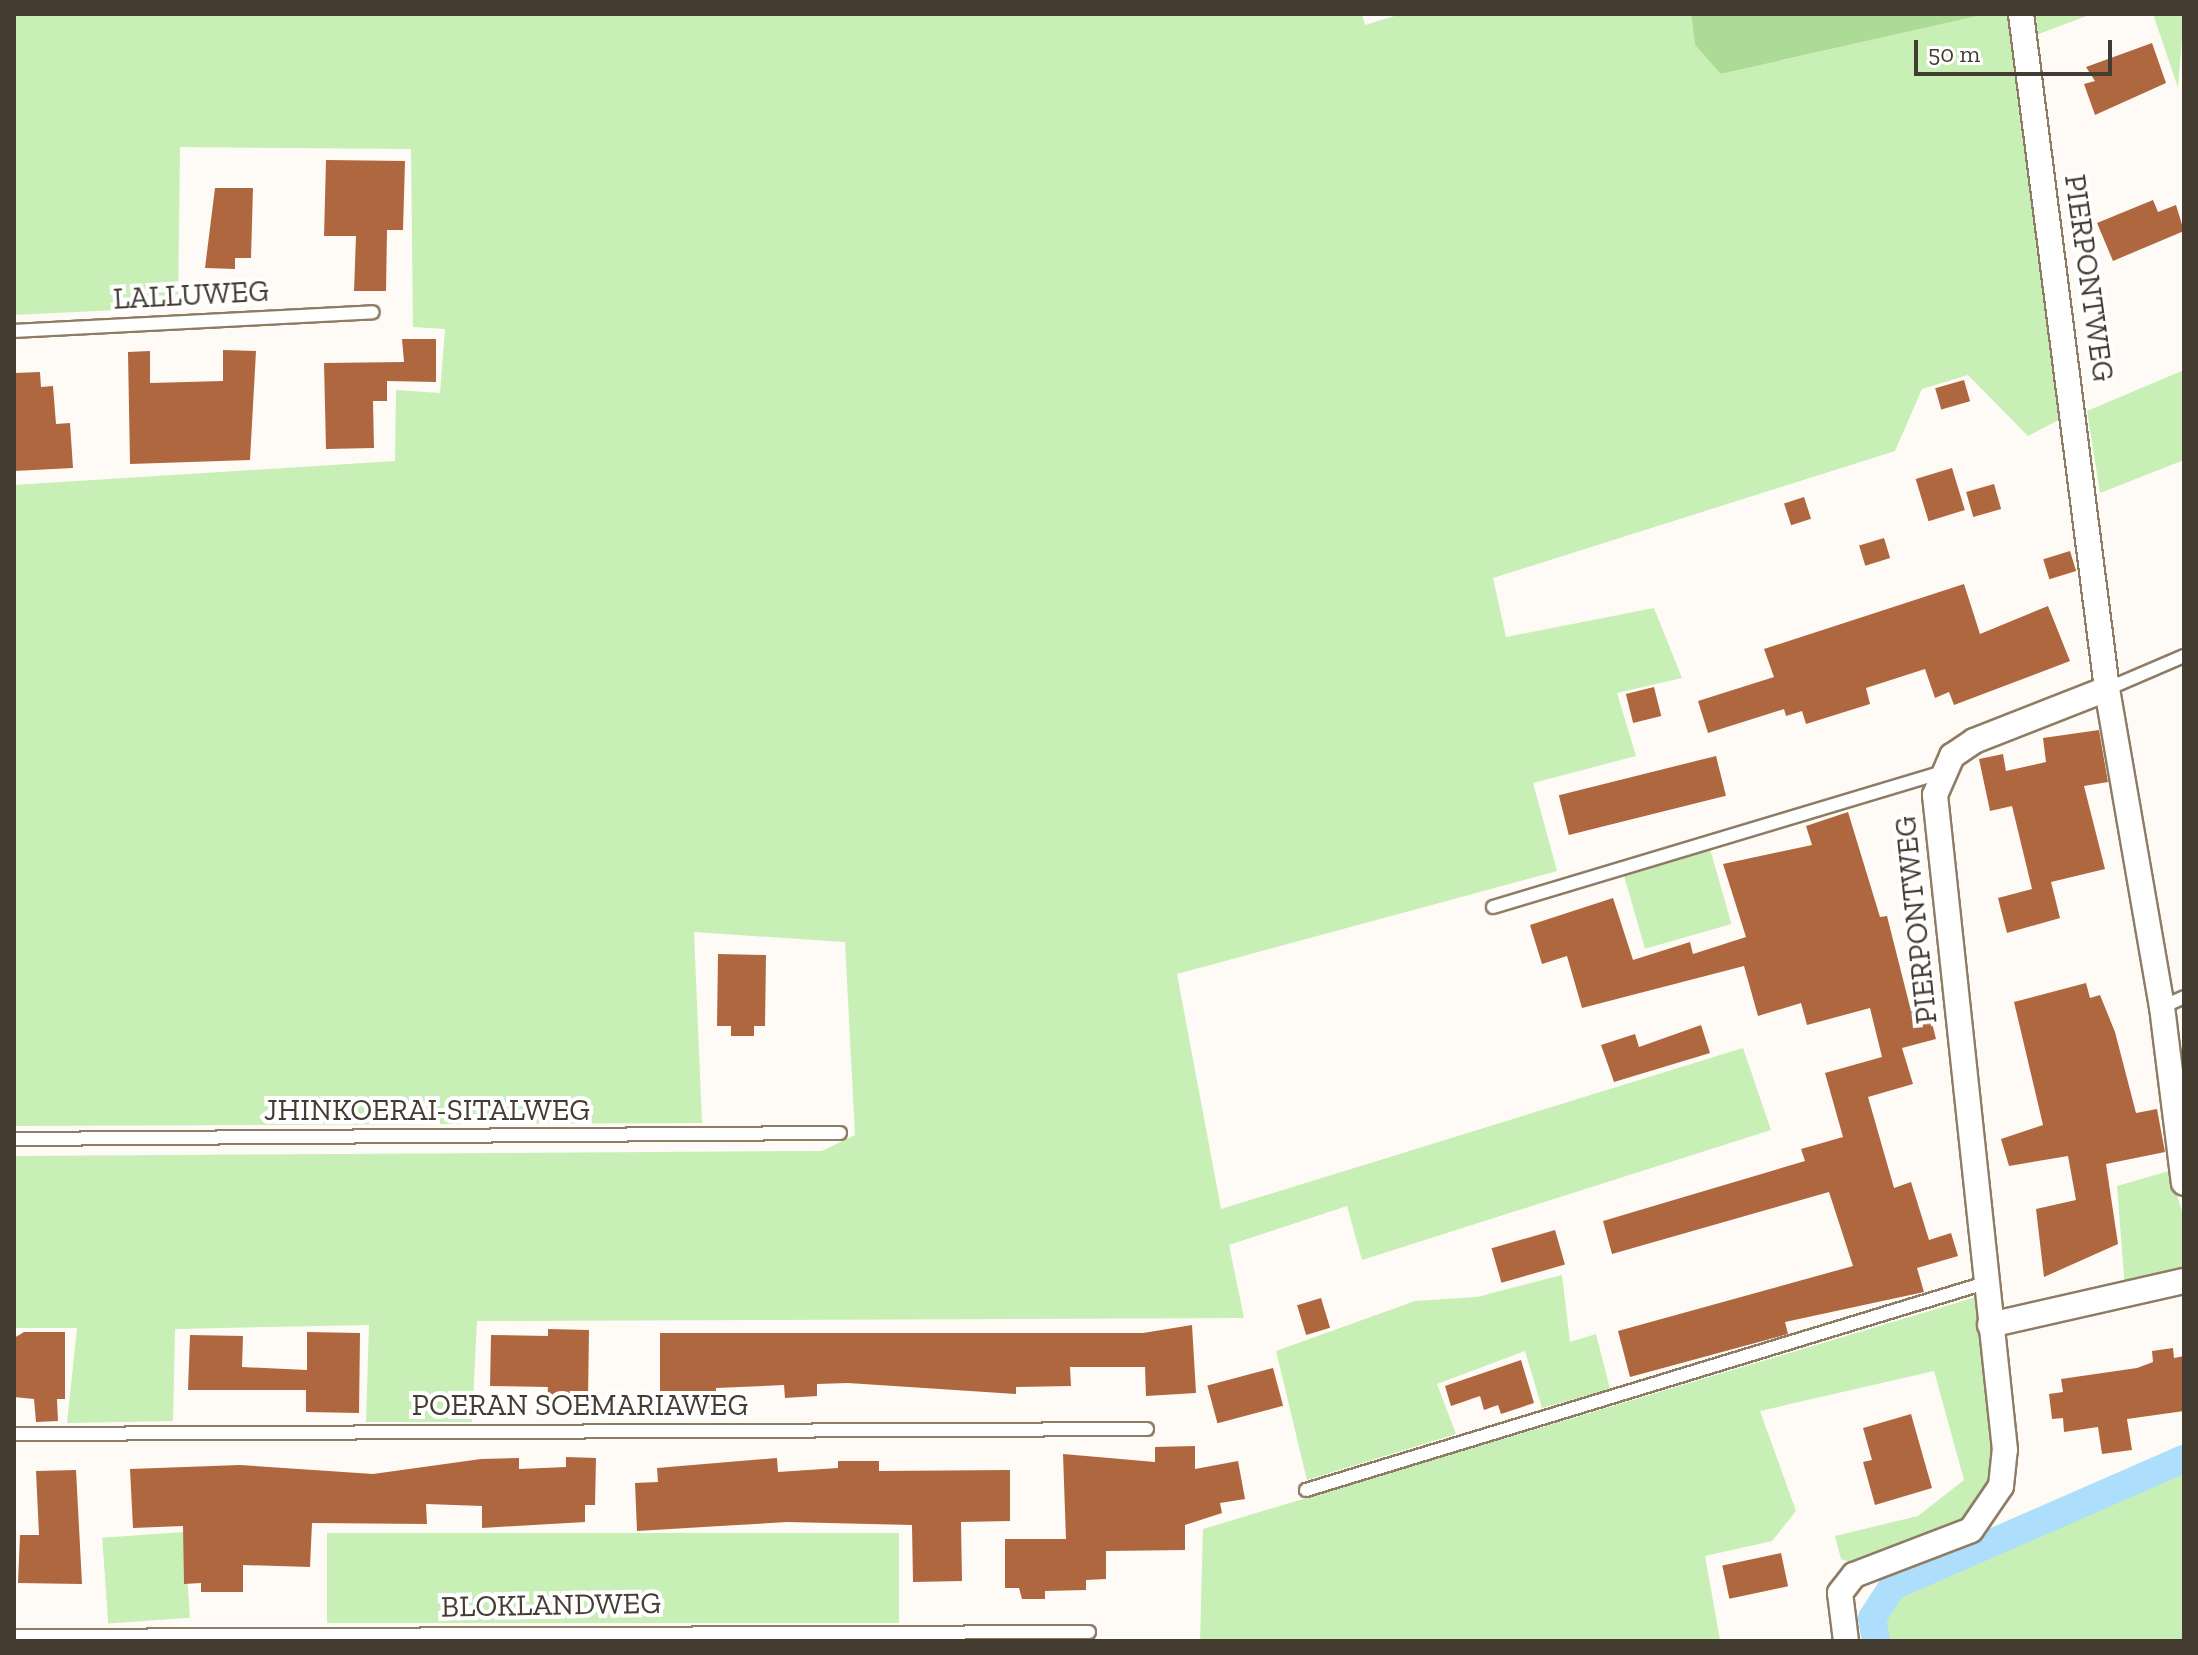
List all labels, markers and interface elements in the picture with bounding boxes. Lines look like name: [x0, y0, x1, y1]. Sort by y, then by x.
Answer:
scale bar: [1918, 24, 2116, 74]
text: 50 m: [1928, 39, 1980, 68]
street label: PIERPONTWEG: [2057, 172, 2121, 384]
street label: LALLUWEG: [112, 273, 270, 317]
street label: PIERPONTWEG: [1887, 814, 1945, 1026]
street label: JHINKOERAI-SITALWEG: [264, 1092, 590, 1128]
street label: POERAN SOEMARIAWEG: [412, 1387, 748, 1423]
street label: BLOKLANDWEG: [441, 1585, 661, 1625]

